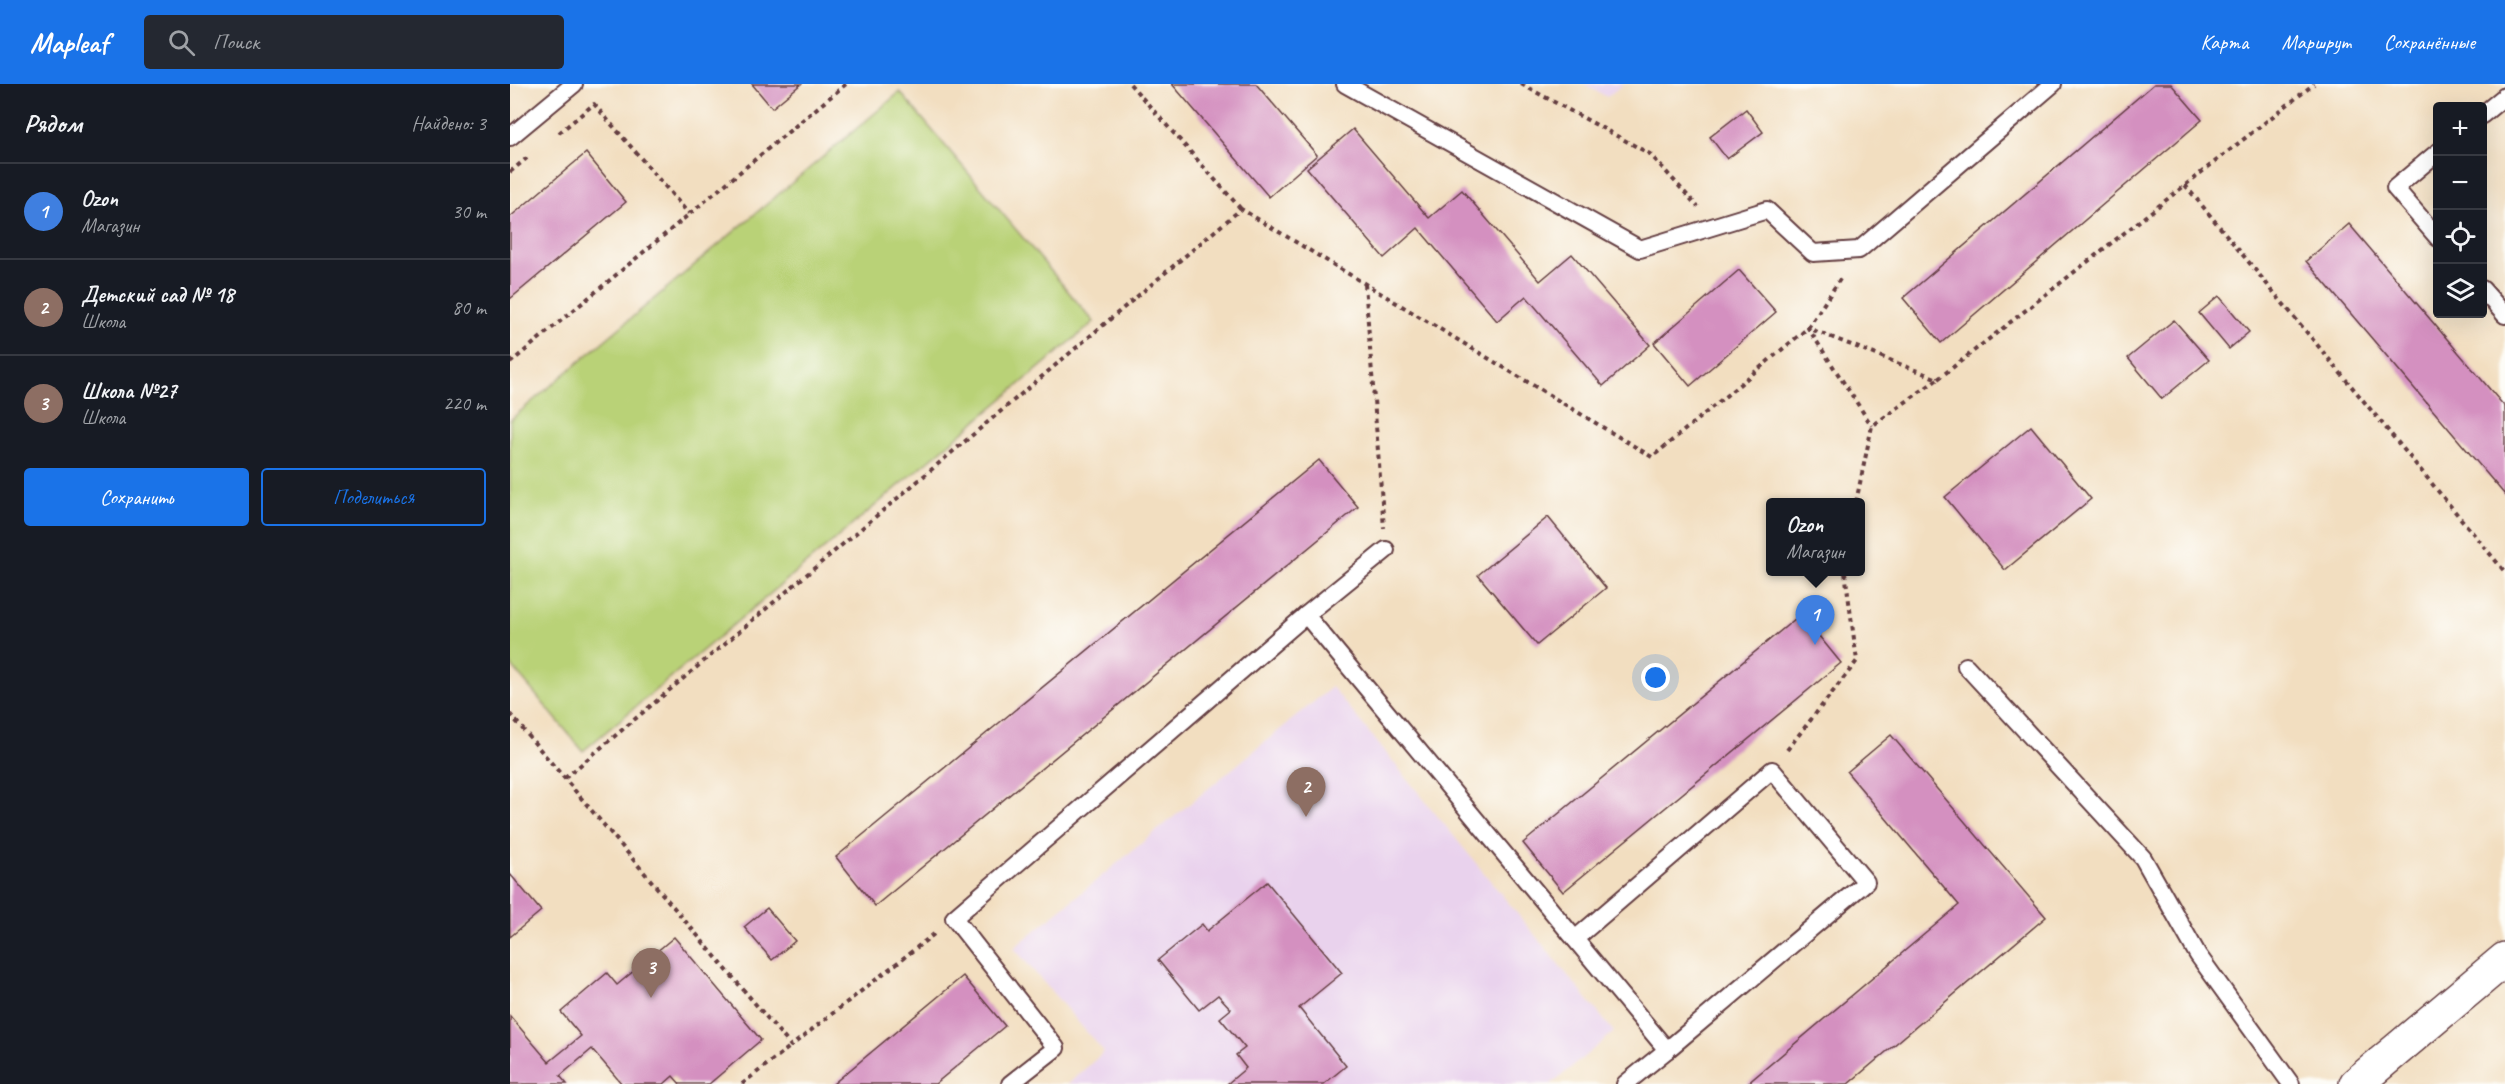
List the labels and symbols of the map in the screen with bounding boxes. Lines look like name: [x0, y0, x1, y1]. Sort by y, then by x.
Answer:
pin: 1: [1796, 596, 1834, 645]
your location: [1641, 663, 1670, 692]
pin: 2: [1286, 768, 1326, 817]
pin: 3: [632, 948, 670, 998]

